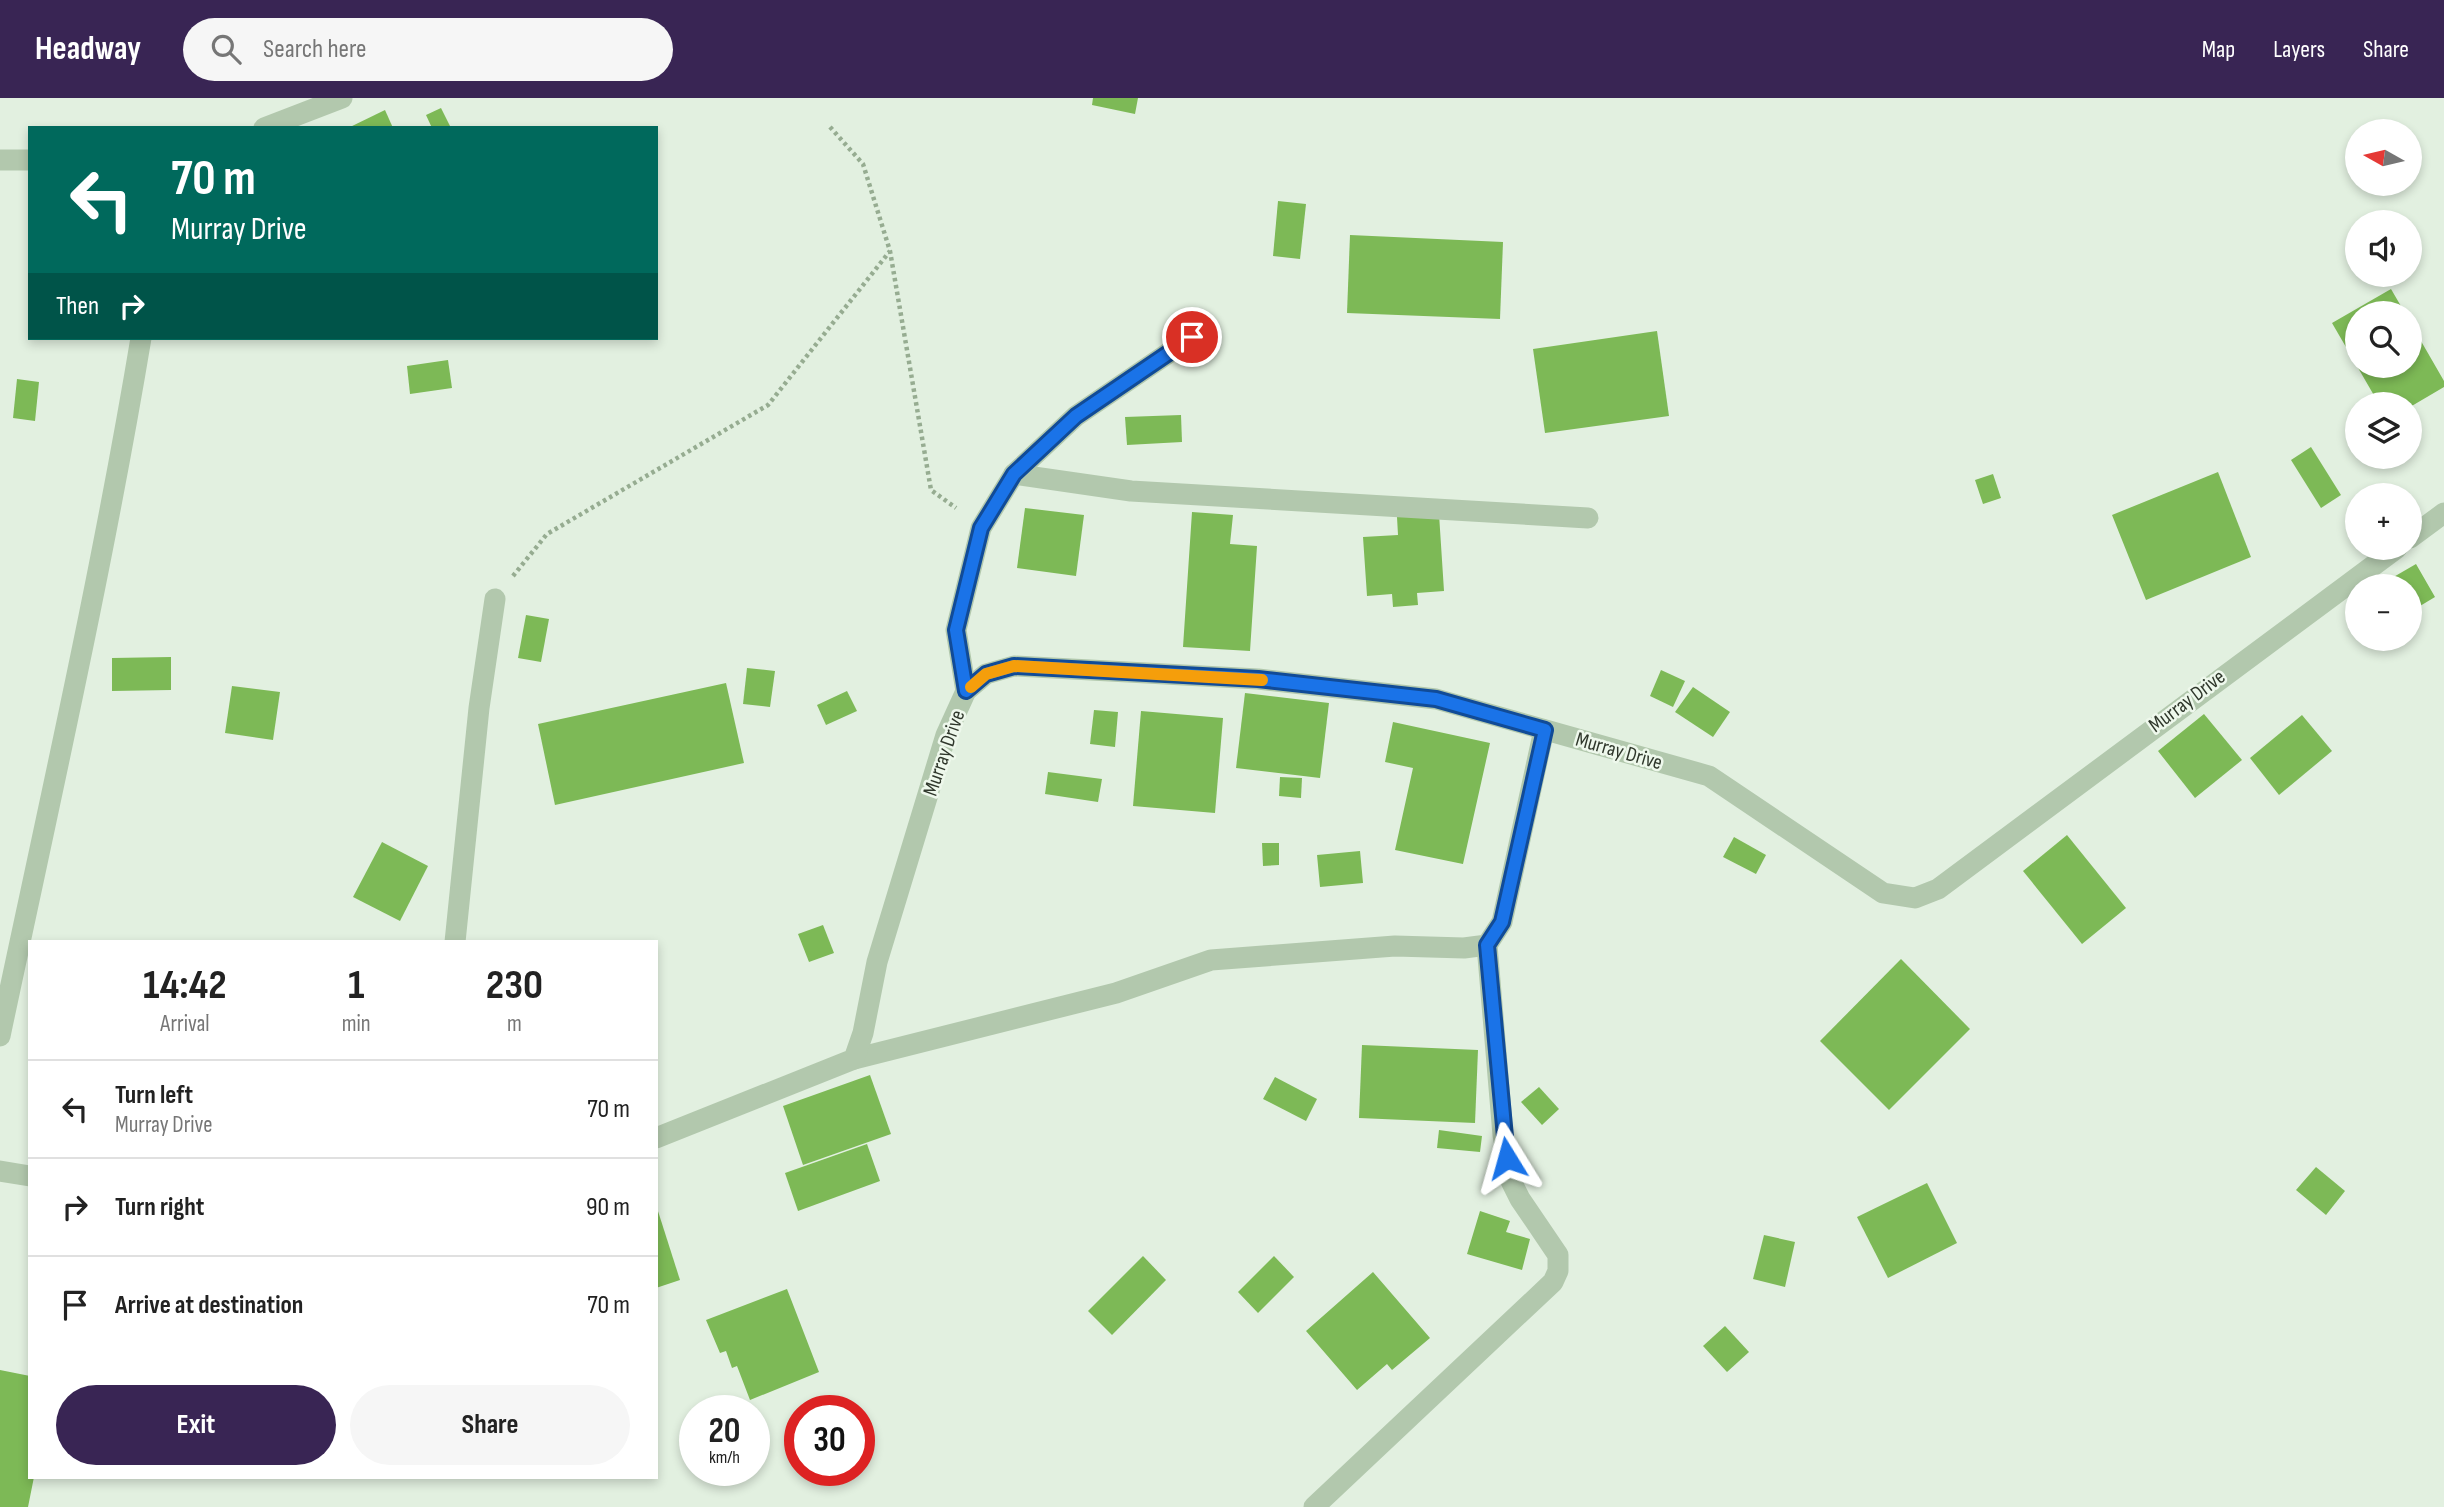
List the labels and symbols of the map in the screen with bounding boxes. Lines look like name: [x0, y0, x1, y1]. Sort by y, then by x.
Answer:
north arrow: [2345, 119, 2422, 196]
pin: [1162, 307, 1222, 367]
street label: Murray Drive: [2144, 664, 2230, 738]
street label: Murray Drive: [918, 707, 970, 799]
street label: Murray Drive: [1573, 727, 1665, 775]
position arrow: [1470, 1121, 1544, 1195]
speed limit sign: 30: [784, 1395, 875, 1486]

